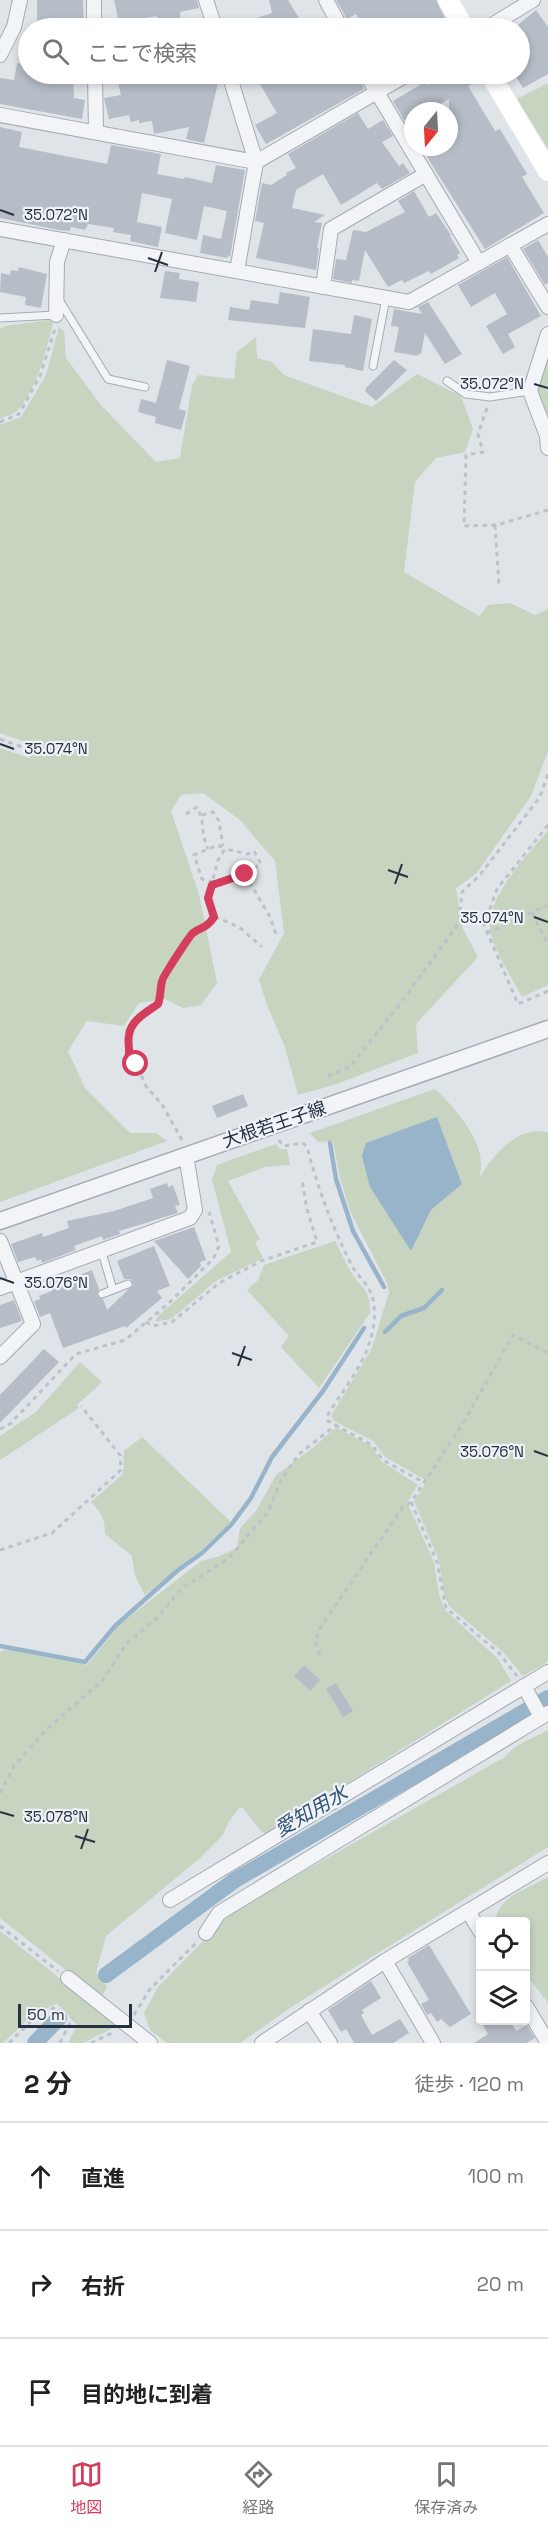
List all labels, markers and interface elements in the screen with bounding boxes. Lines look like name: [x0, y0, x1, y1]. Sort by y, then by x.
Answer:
search box: [18, 18, 530, 84]
icon: search: [39, 35, 72, 68]
text: ここで検索: [87, 39, 197, 67]
north arrow: [404, 102, 458, 156]
text: 35.072°N: [24, 205, 88, 224]
text: 35.072°N: [460, 374, 524, 393]
text: 35.074°N: [24, 739, 88, 758]
route end: [231, 860, 257, 886]
text: 35.074°N: [460, 908, 524, 927]
route start: [122, 1050, 148, 1076]
street label: 大根若王子線: [219, 1096, 329, 1152]
text: 35.076°N: [24, 1273, 88, 1292]
text: 35.076°N: [460, 1442, 524, 1461]
water label: 愛知用水: [270, 1779, 354, 1842]
text: 35.078°N: [24, 1807, 88, 1826]
map controls: [476, 1917, 530, 2025]
button: locate: [476, 1917, 530, 1971]
button: layers: [476, 1971, 530, 2025]
scale bar: [18, 2001, 132, 2028]
text: 50 m: [27, 2004, 65, 2025]
text: 2 分: [24, 2067, 72, 2101]
text: 徒歩 · 120 m: [414, 2071, 524, 2097]
icon: ahead: [24, 2160, 57, 2193]
text: 100 m: [468, 2163, 524, 2189]
text: 直進: [81, 2164, 125, 2192]
icon: right: [24, 2268, 57, 2301]
text: 20 m: [477, 2271, 524, 2297]
text: 右折: [81, 2272, 125, 2300]
icon: arrive: [24, 2376, 57, 2409]
text: 目的地に到着: [81, 2380, 213, 2408]
tab: 地図: [70, 2458, 103, 2518]
tab: 経路: [242, 2458, 275, 2518]
tab: 保存済み: [414, 2458, 478, 2518]

